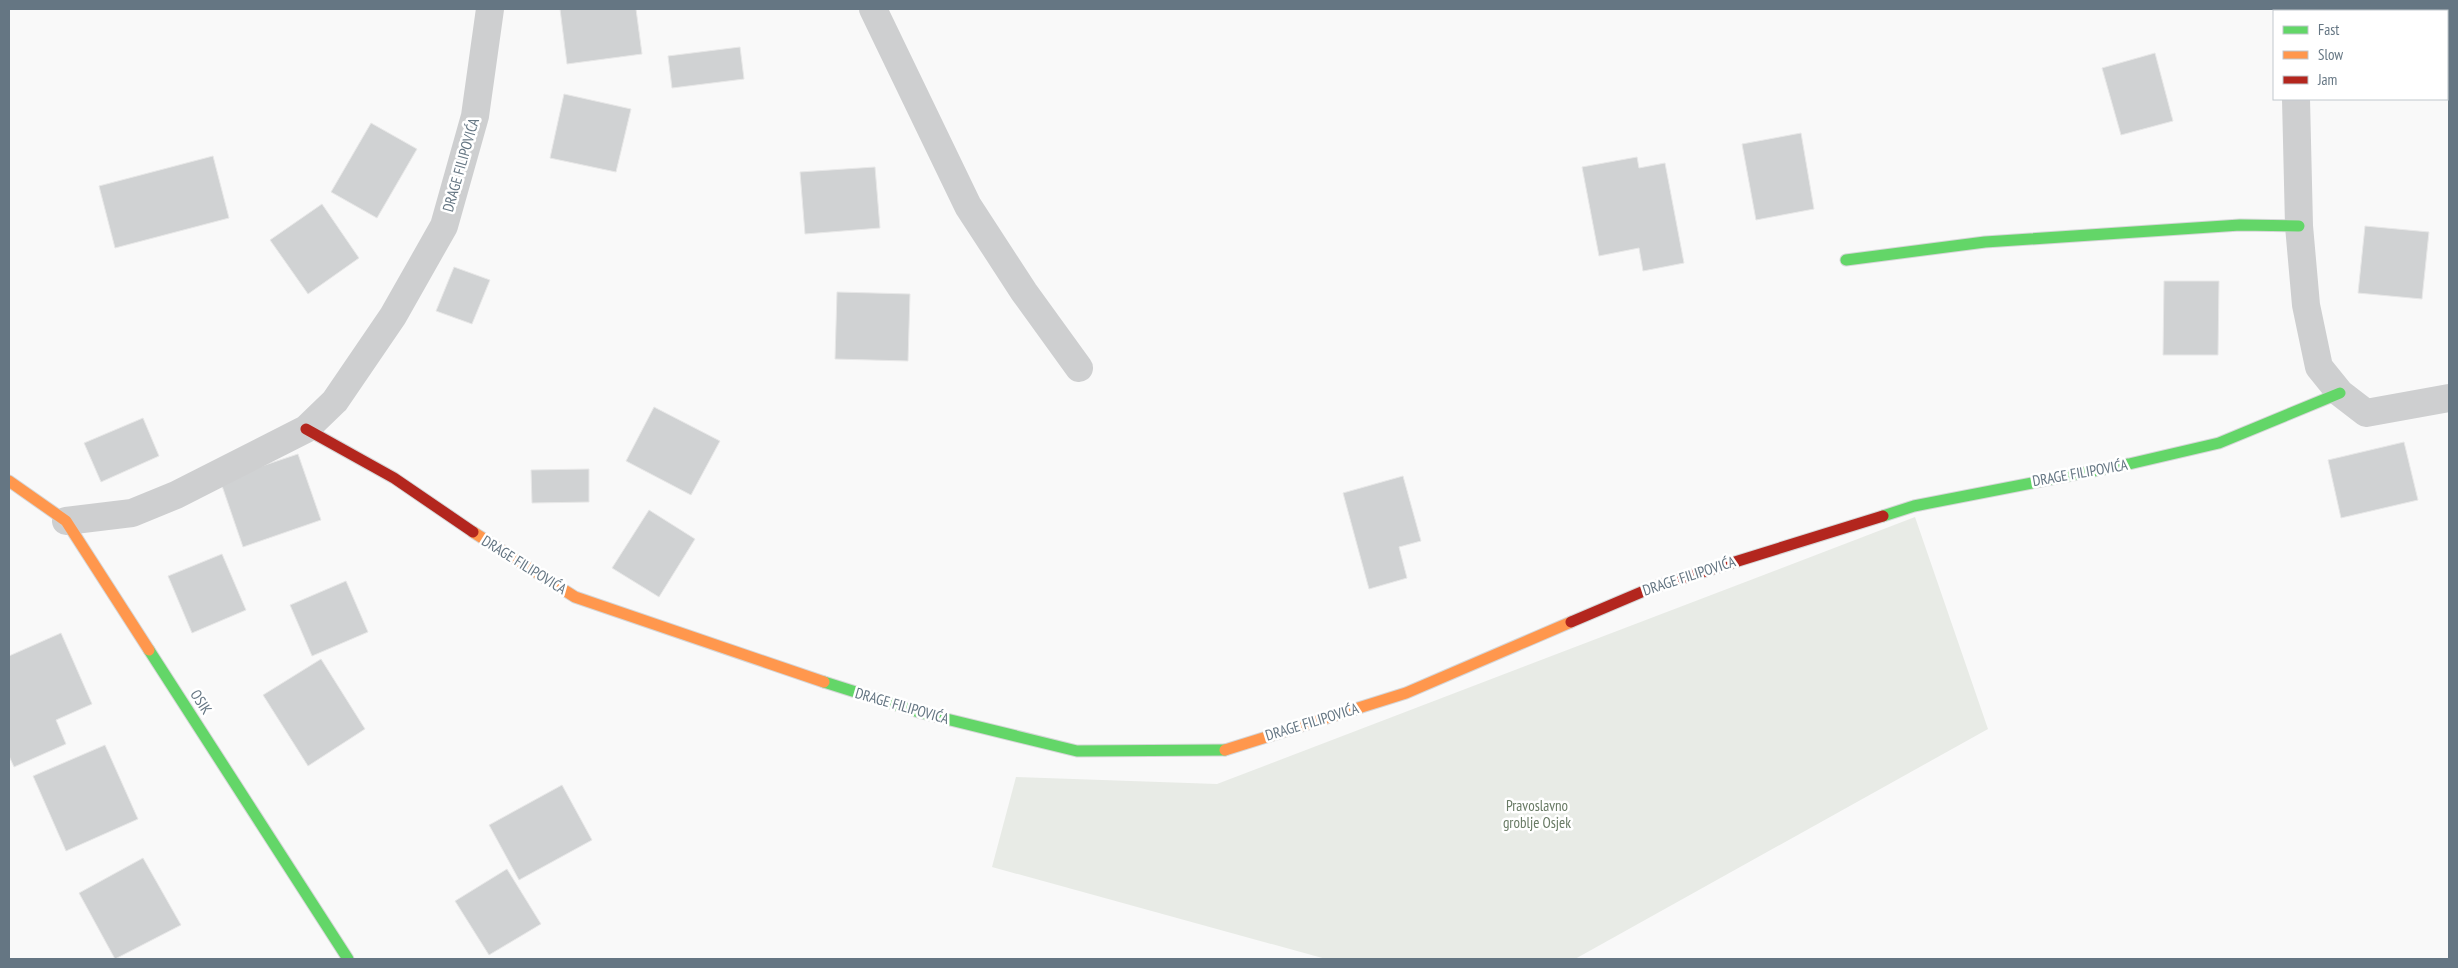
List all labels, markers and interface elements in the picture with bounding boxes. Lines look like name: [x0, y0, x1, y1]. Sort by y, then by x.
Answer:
legend: [2273, 10, 2448, 100]
text: Fast: [2318, 20, 2339, 39]
text: Slow: [2318, 45, 2343, 64]
text: Jam: [2317, 70, 2337, 89]
street label: DRAGE FILIPOVIĆA: [438, 115, 483, 214]
street label: DRAGE FILIPOVIĆA: [2031, 455, 2130, 490]
street label: DRAGE FILIPOVIĆA: [478, 531, 571, 599]
street label: DRAGE FILIPOVIĆA: [1640, 551, 1738, 599]
street label: DRAGE FILIPOVIĆA: [853, 683, 952, 728]
street label: OSIK: [186, 686, 217, 718]
street label: DRAGE FILIPOVIĆA: [1263, 698, 1362, 745]
park label: Pravoslavno groblje Osjek: [1503, 796, 1571, 832]

